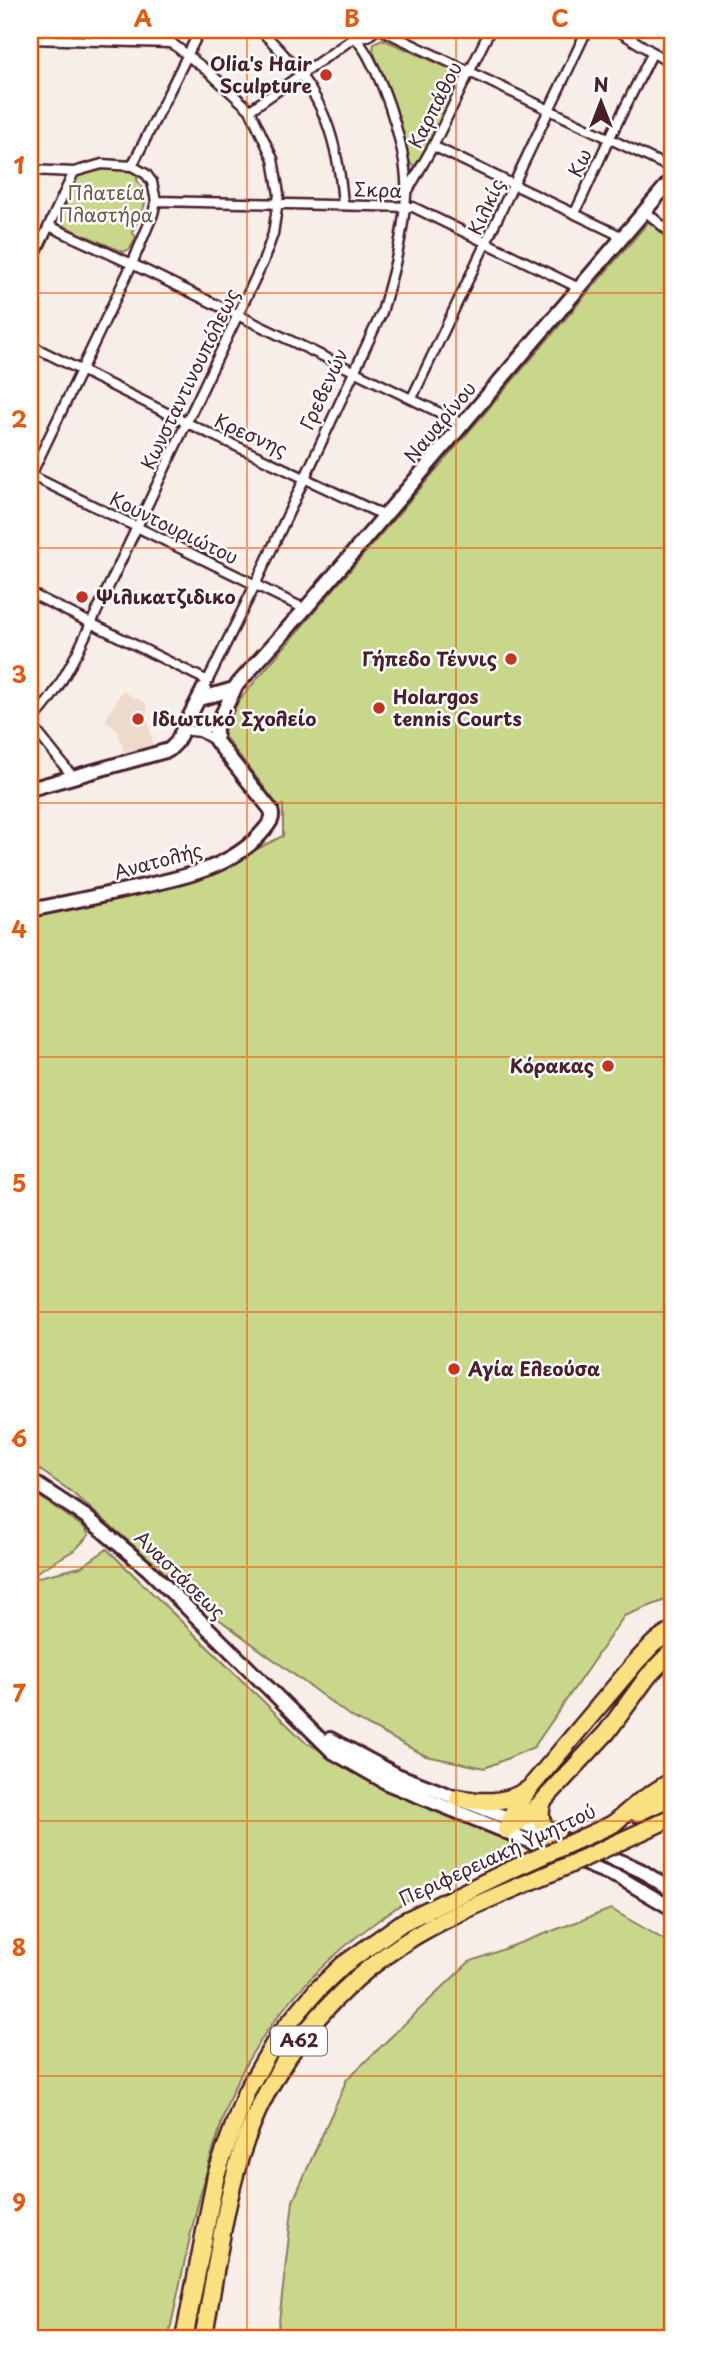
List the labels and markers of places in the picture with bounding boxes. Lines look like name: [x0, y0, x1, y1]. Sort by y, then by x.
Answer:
place label: Olia's Hair Sculpture: [210, 49, 312, 99]
marker: Olia's Hair Sculpture: [318, 67, 334, 83]
place label: Ψιλικατζιδικο: [96, 582, 236, 610]
marker: Ψιλικατζιδικο: [74, 589, 90, 605]
place label: Γήπεδο Τέννις: [362, 644, 497, 672]
marker: Γήπεδο Τέννις: [503, 651, 519, 667]
place label: Holargos tennis Courts: [393, 682, 522, 732]
marker: Holargos tennis Courts: [371, 700, 387, 716]
place label: Ιδιωτικό Σχολείο: [152, 704, 316, 732]
marker: Ιδιωτικό Σχολείο: [130, 711, 146, 727]
place label: Κόρακας: [510, 1051, 594, 1079]
marker: Κόρακας: [600, 1058, 616, 1074]
place label: Αγία Ελεούσα: [467, 1354, 600, 1382]
marker: Αγία Ελεούσα: [446, 1361, 462, 1377]

